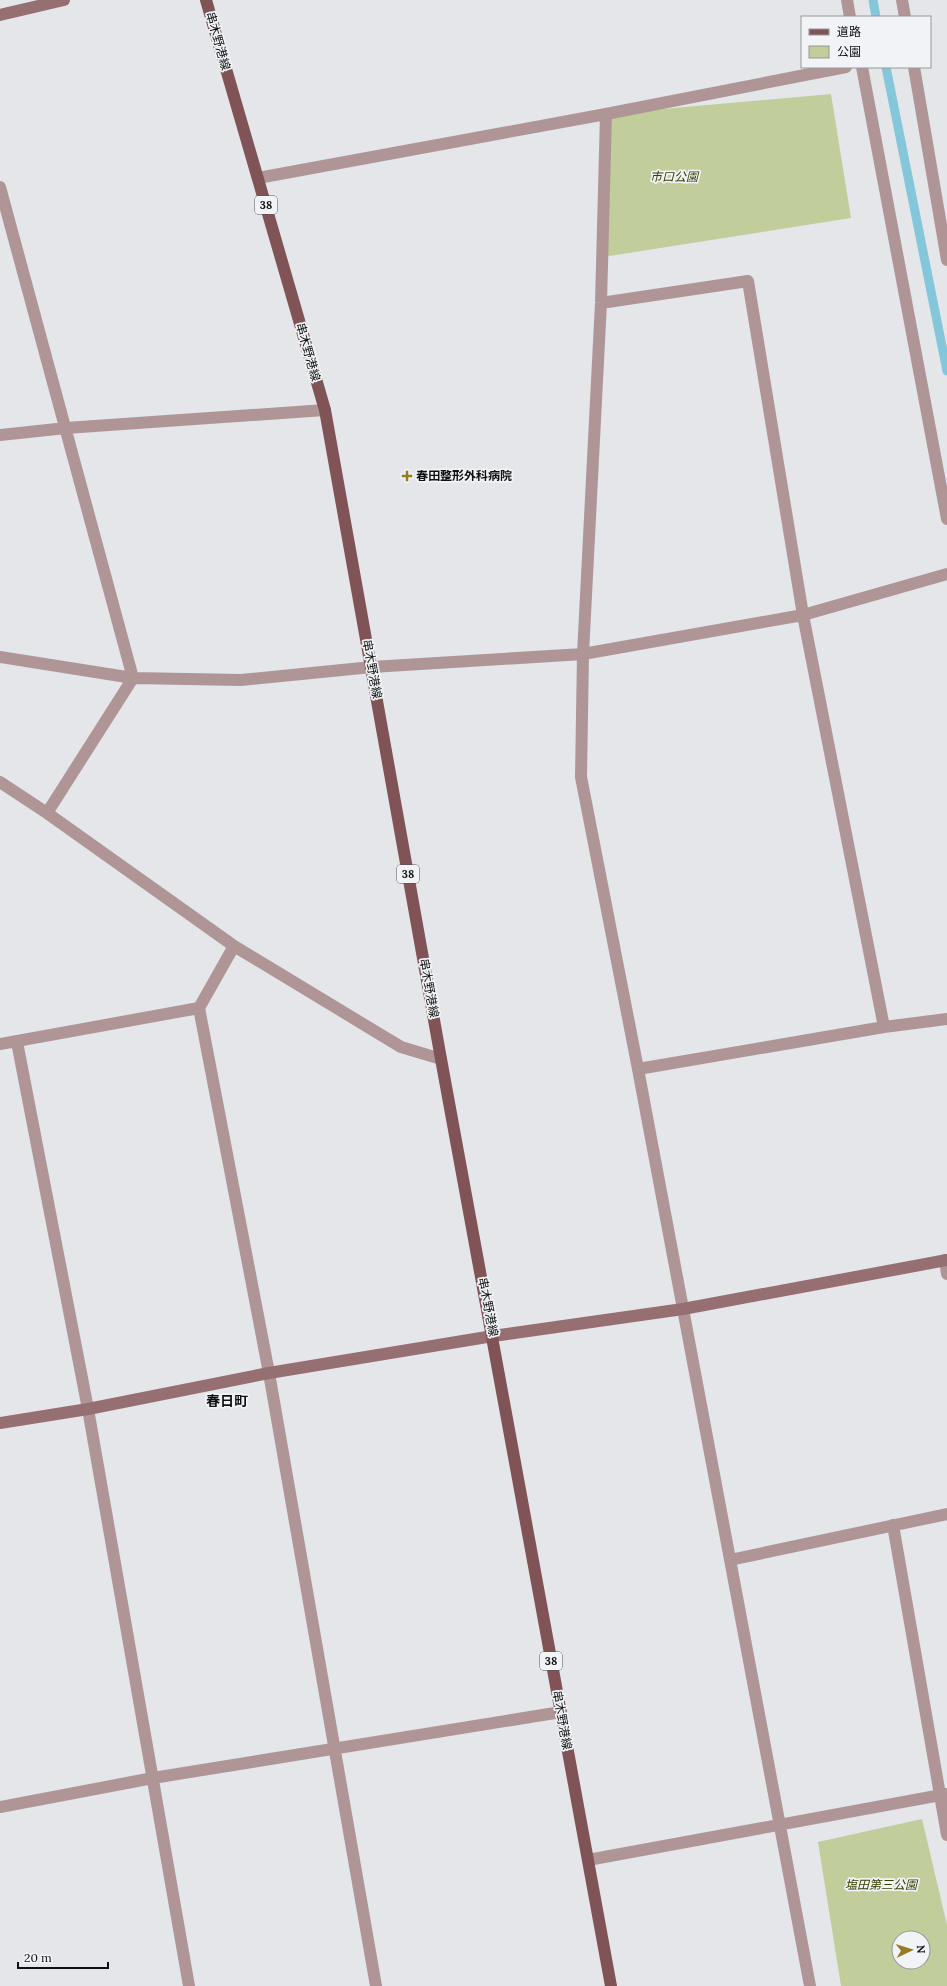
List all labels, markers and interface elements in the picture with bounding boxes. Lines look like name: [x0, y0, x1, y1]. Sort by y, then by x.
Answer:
street label: 串木野港線: [203, 10, 234, 72]
legend: [801, 16, 931, 68]
text: 道路: [837, 24, 861, 39]
text: 公園: [837, 44, 861, 59]
park label: 市口公園: [650, 169, 700, 184]
road number: 38: [255, 196, 277, 214]
street label: 串木野港線: [293, 321, 324, 383]
place label: 春田整形外科病院: [416, 468, 512, 483]
marker: 春田整形外科病院: [401, 470, 413, 482]
street label: 串木野港線: [360, 638, 385, 700]
road number: 38: [397, 865, 419, 883]
street label: 串木野港線: [417, 957, 442, 1019]
street label: 串木野港線: [475, 1276, 502, 1338]
district label: 春日町: [206, 1392, 248, 1410]
road number: 38: [540, 1652, 562, 1670]
street label: 串木野港線: [550, 1689, 575, 1751]
park label: 塩田第三公園: [845, 1877, 919, 1892]
north arrow: [891, 1930, 931, 1970]
scale bar: [18, 1944, 108, 1970]
text: N: [914, 1945, 928, 1955]
text: 20 m: [24, 1950, 52, 1965]

